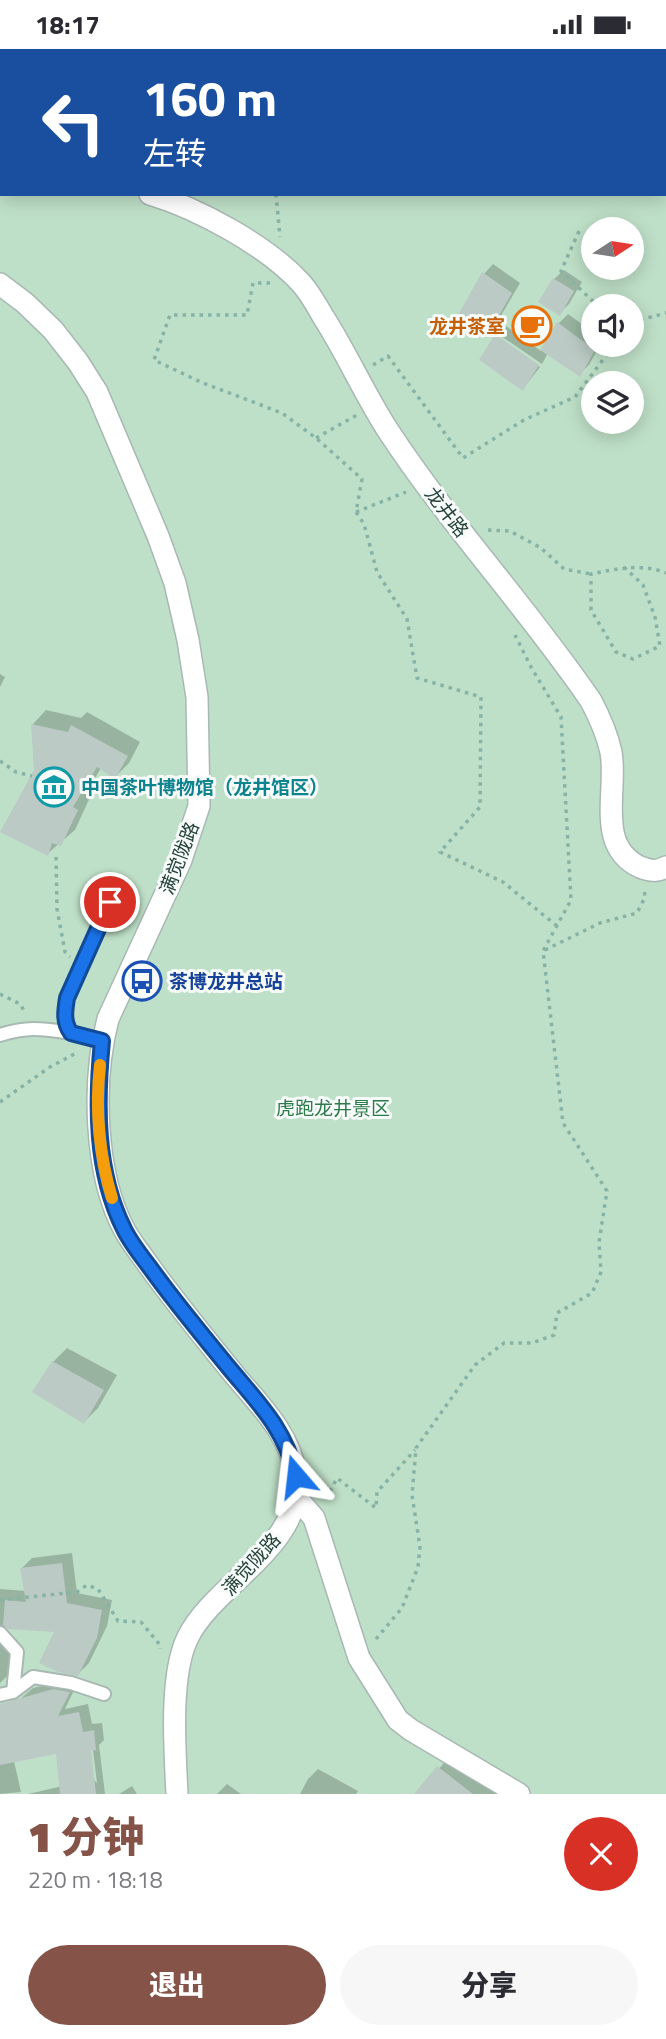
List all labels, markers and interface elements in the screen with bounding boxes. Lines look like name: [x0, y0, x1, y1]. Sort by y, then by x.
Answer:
text: 18:17: [35, 5, 100, 44]
text: 160 m: [143, 60, 277, 135]
icon: left: [28, 77, 119, 168]
text: 左转: [143, 129, 207, 177]
north arrow: [581, 217, 644, 280]
map controls: [581, 217, 644, 434]
button: sound: [581, 294, 644, 357]
cafe icon: 龙井茶室: [511, 305, 553, 347]
place label: 龙井茶室: [429, 311, 505, 340]
button: layers: [581, 371, 644, 434]
street label: 龙井路: [418, 480, 476, 543]
museum icon: 中国茶叶博物馆（龙井馆区）: [33, 766, 75, 808]
place label: 中国茶叶博物馆（龙井馆区）: [81, 772, 328, 801]
street label: 满觉陇路: [151, 817, 206, 899]
pin: [80, 872, 140, 932]
icon: arrive: [91, 883, 129, 921]
bus stop icon: 茶博龙井总站: [121, 960, 163, 1002]
place label: 茶博龙井总站: [169, 966, 283, 995]
park label: 虎跑龙井景区: [276, 1093, 390, 1122]
position arrow: [259, 1439, 333, 1513]
street label: 满觉陇路: [214, 1526, 287, 1602]
text: 1 分钟: [28, 1804, 144, 1868]
button: close: [564, 1817, 638, 1891]
text: 220 m · 18:18: [28, 1862, 163, 1897]
button: 退出: [28, 1945, 326, 2025]
button: 分享: [340, 1945, 638, 2025]

